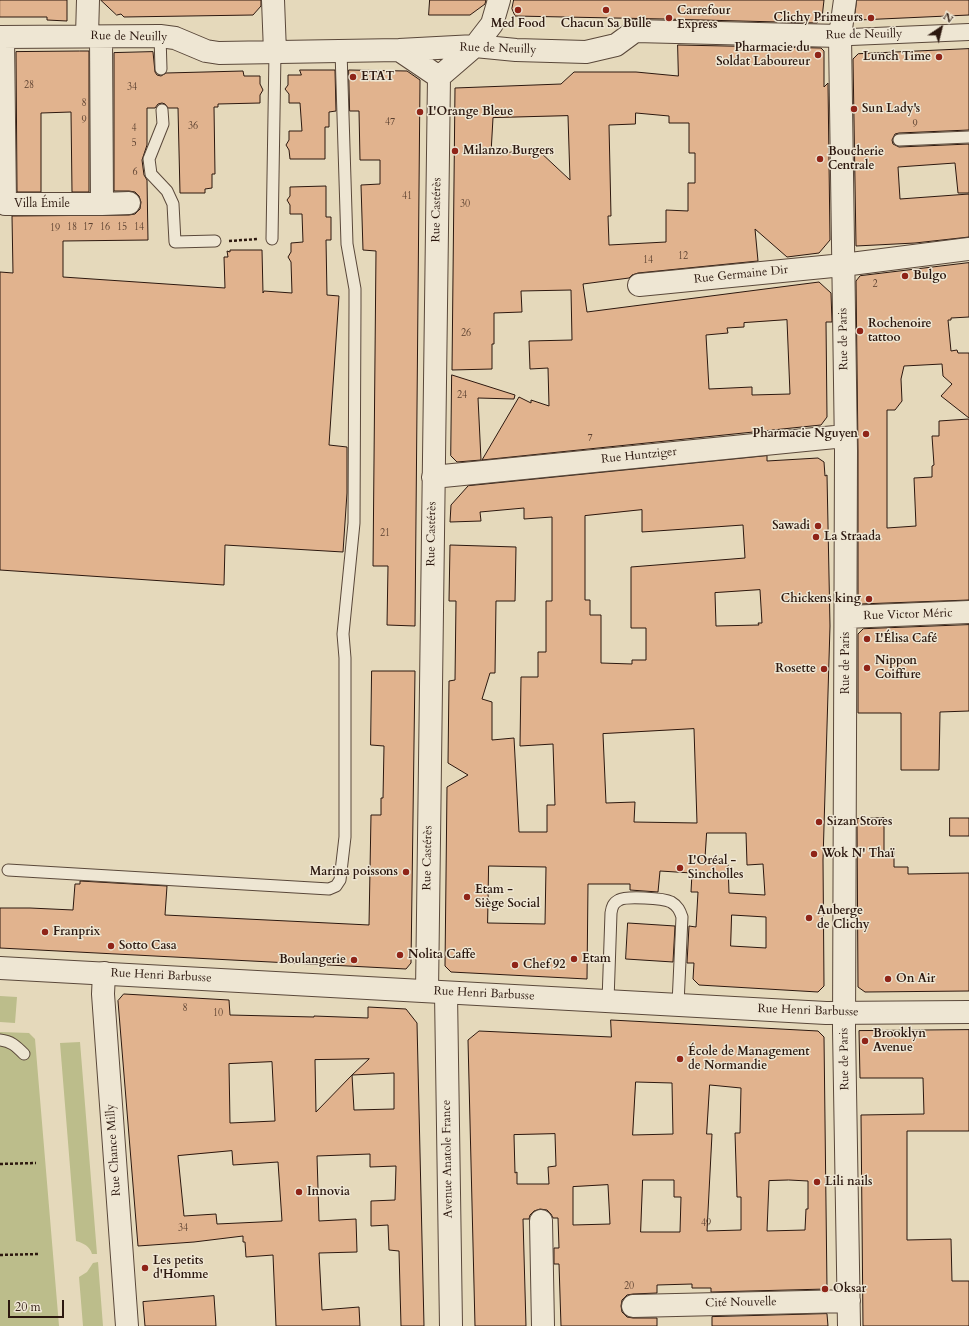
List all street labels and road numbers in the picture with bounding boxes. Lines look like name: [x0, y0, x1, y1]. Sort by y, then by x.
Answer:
street label: Rue de Neuilly: [826, 27, 902, 43]
street label: Rue de Neuilly: [91, 29, 167, 45]
street label: Rue de Neuilly: [459, 40, 537, 58]
street label: Rue Castérès: [429, 177, 445, 243]
street label: Villa Émile: [14, 197, 70, 211]
street label: Rue Germaine Dir: [693, 263, 789, 287]
street label: Rue de Paris: [836, 308, 852, 370]
street label: Rue Huntziger: [600, 445, 678, 467]
street label: Rue Castérès: [424, 501, 440, 567]
street label: Rue Victor Méric: [863, 606, 953, 624]
street label: Rue de Paris: [839, 632, 853, 694]
street label: Rue Castérès: [420, 825, 436, 891]
street label: Rue Henri Barbusse: [110, 966, 212, 986]
street label: Rue Henri Barbusse: [433, 984, 535, 1004]
street label: Rue Henri Barbusse: [757, 1002, 859, 1020]
street label: Rue de Paris: [837, 1028, 853, 1090]
street label: Avenue Anatole France: [440, 1099, 456, 1219]
street label: Rue Chance Milly: [104, 1103, 124, 1197]
street label: Cité Nouvelle: [705, 1295, 777, 1311]

